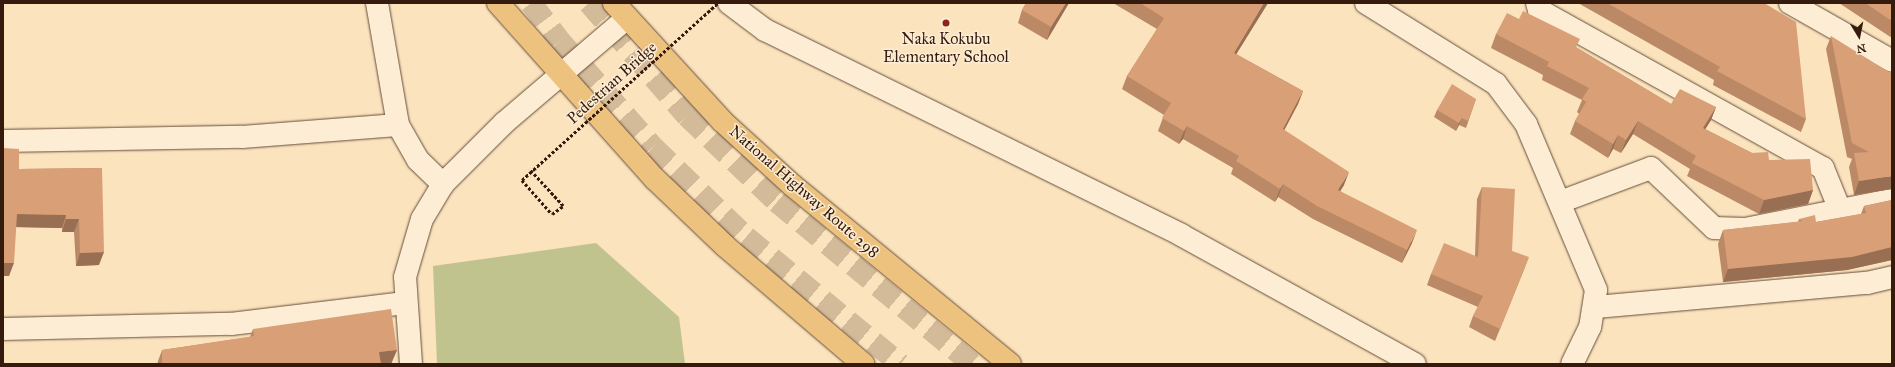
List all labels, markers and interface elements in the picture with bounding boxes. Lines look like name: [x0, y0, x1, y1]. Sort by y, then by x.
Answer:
north arrow: [1839, 16, 1879, 56]
marker: Naka Kokubu Elementary School: [941, 18, 951, 28]
place label: Naka Kokubu Elementary School: [883, 29, 1009, 67]
street label: Pedestrian Bridge: [563, 38, 661, 128]
text: N: [1855, 41, 1867, 56]
street label: National Highway Route 298: [725, 122, 883, 262]

